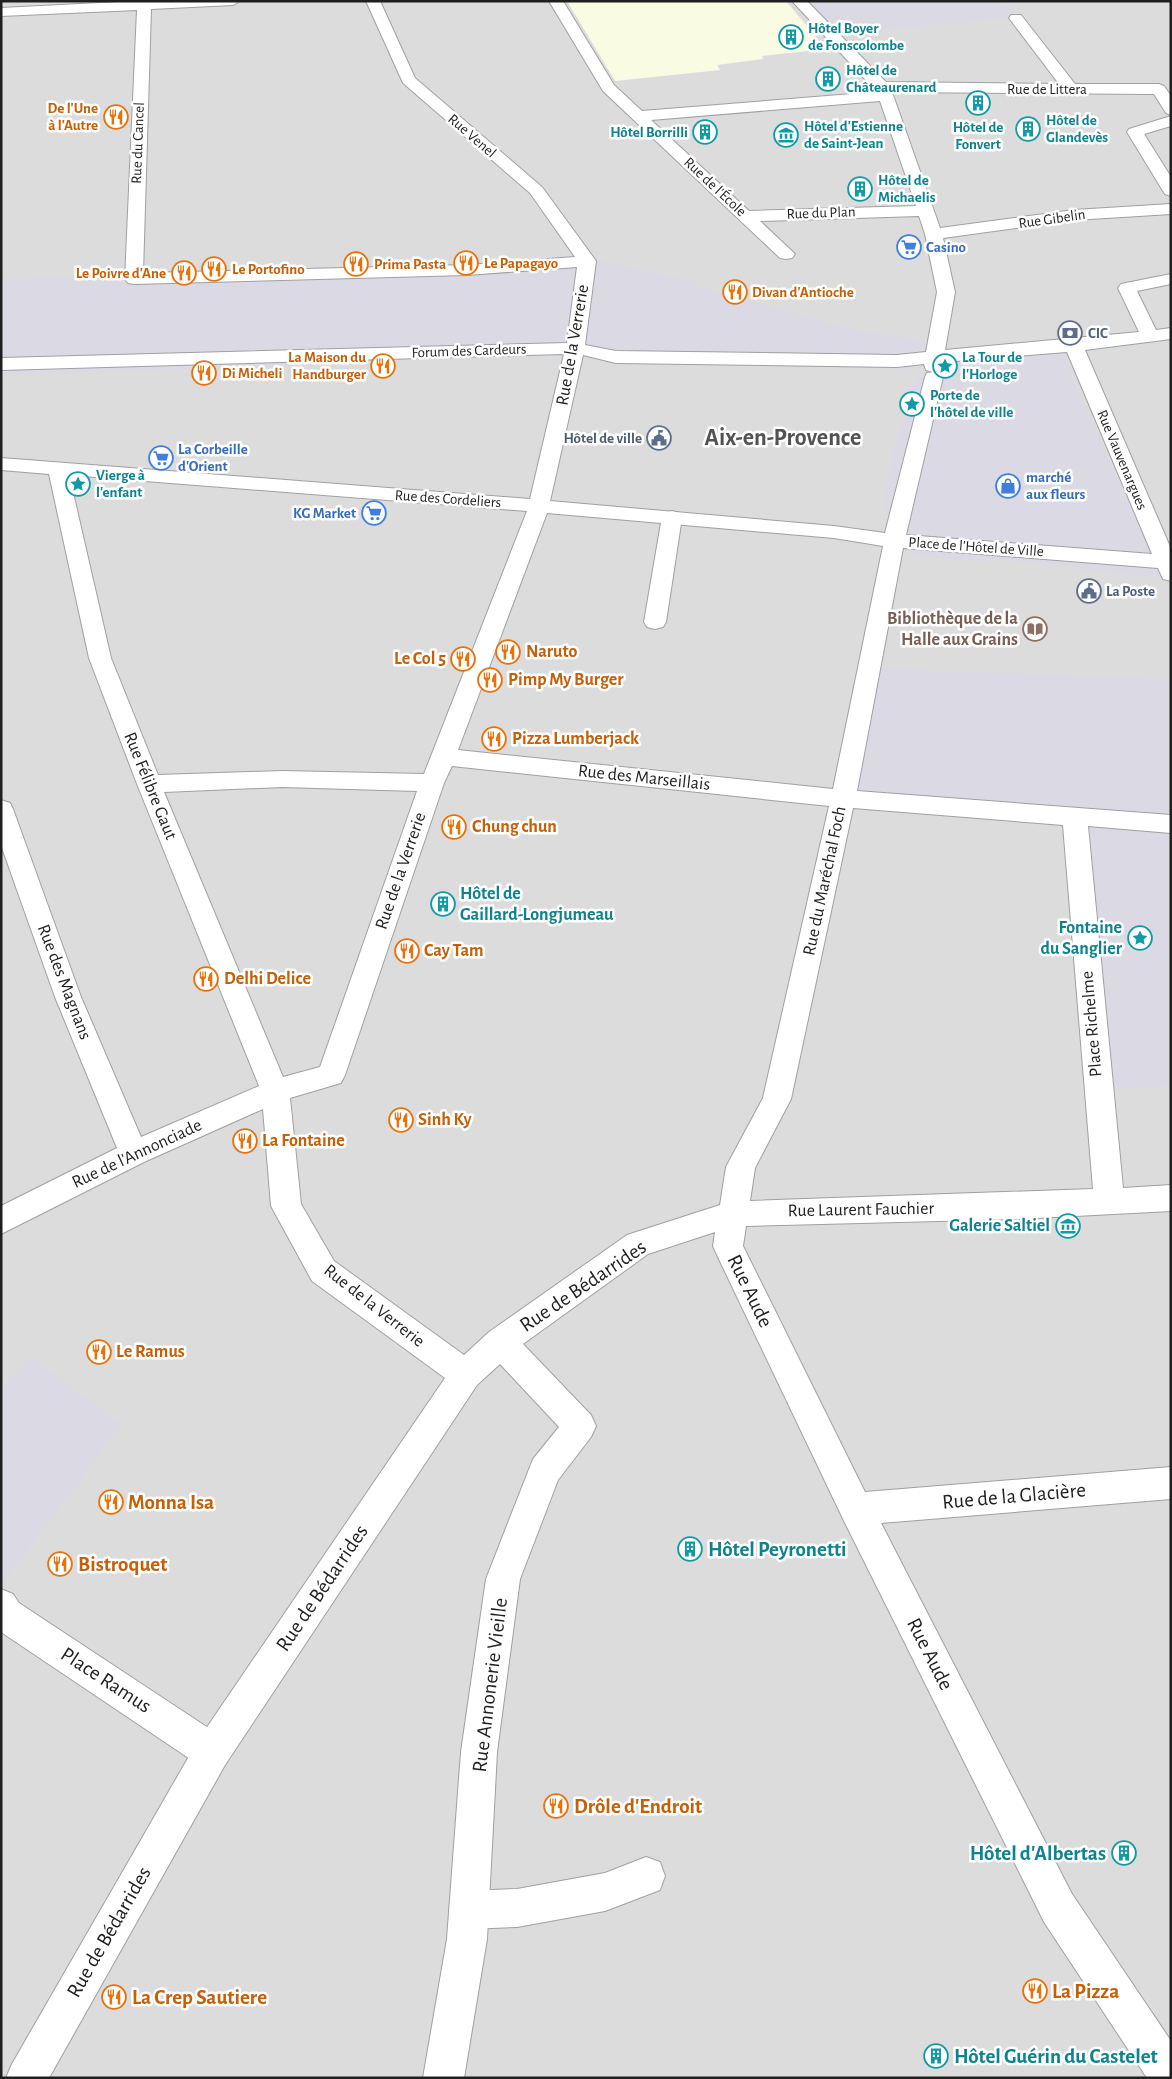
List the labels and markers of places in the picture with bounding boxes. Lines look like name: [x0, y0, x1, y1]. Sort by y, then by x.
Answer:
place label: Hôtel Boyer de Fonscolombe: [808, 21, 904, 53]
building icon: Hôtel Boyer de Fonscolombe: [778, 24, 804, 50]
place label: Hôtel de Châteaurenard: [846, 63, 937, 95]
building icon: Hôtel de Châteaurenard: [815, 66, 841, 92]
building icon: Hôtel de Fonvert: [965, 90, 991, 116]
place label: De l'Une à l'Autre: [48, 101, 98, 133]
restaurant icon: De l'Une à l'Autre: [103, 104, 129, 130]
place label: Hôtel de Glandevès: [1046, 113, 1108, 145]
building icon: Hôtel de Glandevès: [1015, 116, 1041, 142]
building icon: Hôtel Borrilli: [692, 119, 718, 145]
place label: Hôtel d'Estienne de Saint-Jean: [804, 119, 903, 151]
place label: Hôtel de Fonvert: [953, 120, 1003, 152]
museum icon: Hôtel d'Estienne de Saint-Jean: [773, 122, 799, 148]
place label: Hôtel Borrilli: [610, 125, 688, 140]
place label: Hôtel de Michaelis: [878, 173, 936, 205]
building icon: Hôtel de Michaelis: [847, 176, 873, 202]
supermarket icon: Casino: [896, 234, 922, 260]
place label: Casino: [926, 240, 966, 255]
restaurant icon: Le Papagayo: [453, 250, 479, 276]
restaurant icon: Prima Pasta: [343, 251, 369, 277]
restaurant icon: Le Portofino: [201, 256, 227, 282]
place label: Le Papagayo: [484, 256, 558, 271]
place label: Prima Pasta: [374, 257, 446, 272]
restaurant icon: Le Poivre d'Ane: [171, 260, 197, 286]
place label: Le Portofino: [232, 262, 305, 277]
place label: Le Poivre d'Ane: [76, 266, 166, 281]
restaurant icon: Divan d'Antioche: [722, 279, 748, 305]
place label: Divan d'Antioche: [752, 285, 854, 300]
bank icon: CIC: [1057, 320, 1083, 346]
place label: CIC: [1088, 326, 1108, 341]
place label: La Maison du Handburger: [288, 350, 367, 382]
place label: La Tour de l'Horloge: [962, 350, 1022, 382]
restaurant icon: La Maison du Handburger: [370, 353, 396, 379]
place icon: La Tour de l'Horloge: [932, 353, 958, 379]
restaurant icon: Di Micheli: [191, 360, 217, 386]
place label: Di Micheli: [222, 366, 282, 381]
place label: Porte de l'hôtel de ville: [930, 388, 1013, 420]
place icon: Porte de l'hôtel de ville: [899, 391, 925, 417]
public building icon: Hôtel de ville: [646, 425, 672, 451]
place label: Hôtel de ville: [563, 431, 642, 446]
place label: La Corbeille d'Orient: [178, 442, 248, 474]
supermarket icon: La Corbeille d'Orient: [148, 445, 174, 471]
place label: Vierge à l'enfant: [96, 468, 145, 500]
place label: marché aux fleurs: [1026, 470, 1085, 502]
place icon: Vierge à l'enfant: [65, 471, 91, 497]
shop icon: marché aux fleurs: [995, 473, 1021, 499]
supermarket icon: KG Market: [361, 500, 387, 526]
place label: KG Market: [293, 506, 356, 521]
public building icon: La Poste: [1076, 578, 1102, 604]
place label: La Poste: [1106, 584, 1155, 599]
place label: Bibliothèque de la Halle aux Grains: [887, 610, 1018, 649]
library icon: Bibliothèque de la Halle aux Grains: [1022, 616, 1048, 642]
restaurant icon: Naruto: [495, 639, 521, 665]
place label: Naruto: [526, 643, 577, 661]
restaurant icon: Le Col 5: [450, 646, 476, 672]
place label: Le Col 5: [394, 650, 446, 668]
restaurant icon: Pimp My Burger: [477, 667, 503, 693]
place label: Pimp My Burger: [508, 671, 624, 689]
restaurant icon: Pizza Lumberjack: [481, 726, 507, 752]
place label: Pizza Lumberjack: [512, 730, 639, 748]
restaurant icon: Chung chun: [441, 814, 467, 840]
place label: Chung chun: [472, 818, 557, 836]
place label: Hôtel de Gaillard-Longjumeau: [460, 885, 614, 924]
building icon: Hôtel de Gaillard-Longjumeau: [430, 891, 456, 917]
place label: Fontaine du Sanglier: [1040, 919, 1123, 958]
place icon: Fontaine du Sanglier: [1127, 925, 1153, 951]
restaurant icon: Cay Tam: [394, 938, 420, 964]
place label: Cay Tam: [424, 942, 484, 960]
restaurant icon: Delhi Delice: [193, 966, 219, 992]
place label: Delhi Delice: [224, 970, 311, 988]
restaurant icon: Sinh Ky: [388, 1107, 414, 1133]
place label: Sinh Ky: [418, 1111, 473, 1129]
restaurant icon: La Fontaine: [232, 1128, 258, 1154]
place label: La Fontaine: [262, 1132, 345, 1150]
museum icon: Galerie Saltiel: [1055, 1213, 1081, 1239]
place label: Galerie Saltiel: [949, 1217, 1050, 1235]
restaurant icon: Le Ramus: [86, 1339, 112, 1365]
place label: Le Ramus: [116, 1343, 185, 1361]
restaurant icon: Monna Isa: [98, 1489, 124, 1515]
place label: Monna Isa: [128, 1492, 214, 1513]
building icon: Hôtel Peyronetti: [677, 1536, 703, 1562]
place label: Hôtel Peyronetti: [708, 1539, 847, 1560]
restaurant icon: Bistroquet: [47, 1551, 73, 1577]
place label: Bistroquet: [78, 1554, 167, 1575]
restaurant icon: Drôle d'Endroit: [543, 1793, 569, 1819]
place label: Drôle d'Endroit: [574, 1796, 702, 1817]
building icon: Hôtel d'Albertas: [1111, 1840, 1137, 1866]
place label: Hôtel d'Albertas: [970, 1843, 1106, 1864]
restaurant icon: La Pizza: [1022, 1978, 1048, 2004]
place label: La Pizza: [1052, 1981, 1119, 2002]
restaurant icon: La Crep Sautiere: [101, 1984, 127, 2010]
place label: La Crep Sautiere: [132, 1987, 267, 2008]
building icon: Hôtel Guérin du Castelet: [923, 2043, 949, 2069]
place label: Hôtel Guérin du Castelet: [954, 2046, 1158, 2067]

